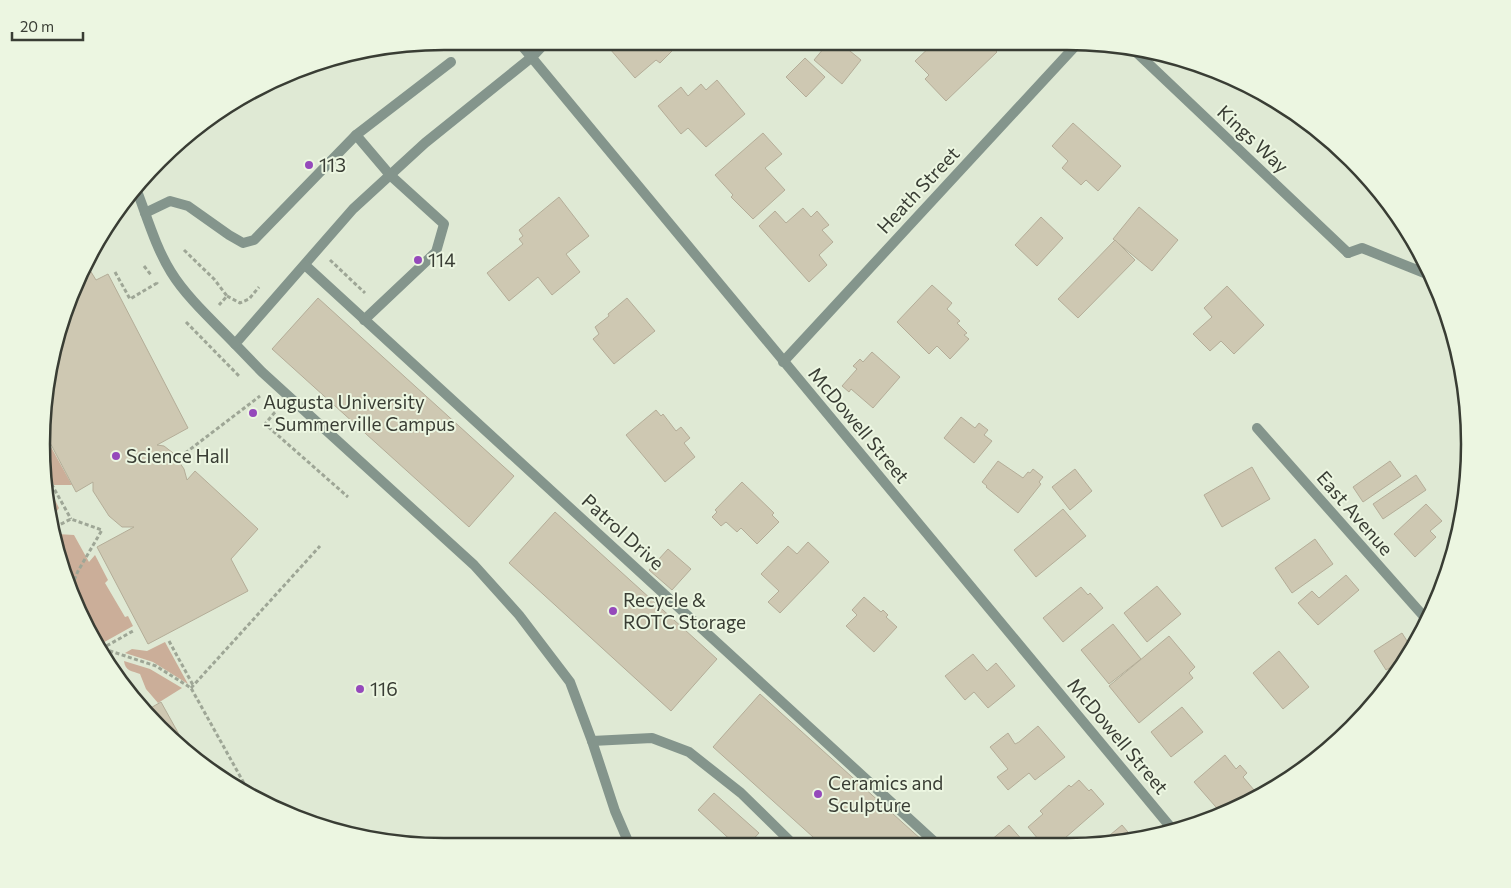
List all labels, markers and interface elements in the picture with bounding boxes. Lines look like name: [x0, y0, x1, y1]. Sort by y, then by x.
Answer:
scale bar: [12, 10, 84, 42]
text: 20 m: [20, 17, 54, 35]
street label: Kings Way: [1213, 100, 1294, 178]
street label: Heath Street: [872, 141, 964, 238]
place label: 113: [319, 153, 346, 176]
marker: 113: [303, 159, 315, 171]
place label: 114: [428, 248, 456, 271]
marker: 114: [412, 254, 424, 266]
street label: McDowell Street: [804, 362, 915, 488]
place label: Augusta University - Summerville Campus: [263, 390, 455, 435]
marker: Augusta University - Summerville Campus: [247, 407, 259, 419]
place label: Science Hall: [126, 444, 229, 467]
marker: Science Hall: [110, 450, 122, 462]
street label: East Avenue: [1312, 466, 1398, 560]
street label: Patrol Drive: [578, 489, 669, 575]
place label: Recycle & ROTC Storage: [623, 588, 746, 633]
marker: Recycle & ROTC Storage: [607, 605, 619, 617]
street label: McDowell Street: [1063, 673, 1174, 799]
place label: 116: [370, 677, 398, 700]
marker: 116: [354, 683, 366, 695]
place label: Ceramics and Sculpture: [828, 771, 943, 816]
marker: Ceramics and Sculpture: [812, 788, 824, 800]

